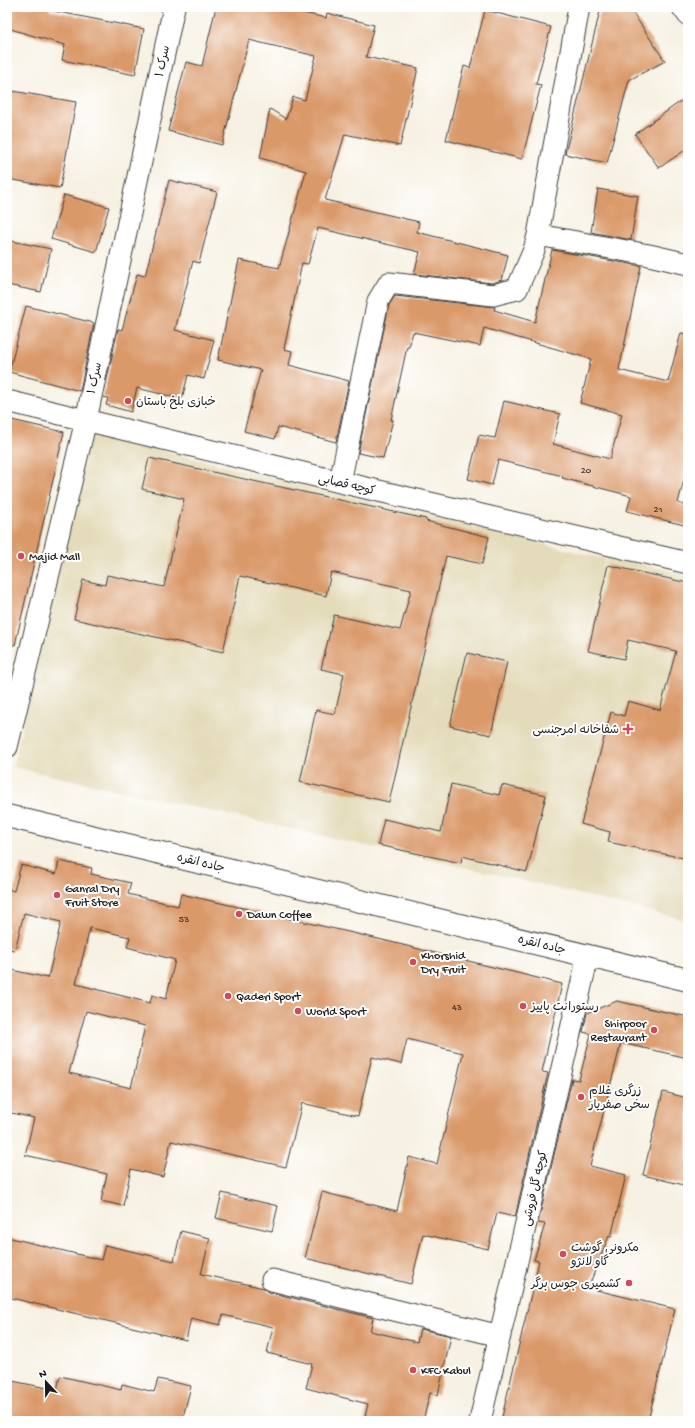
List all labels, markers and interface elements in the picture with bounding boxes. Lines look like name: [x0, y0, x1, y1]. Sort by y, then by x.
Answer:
street label: سرک ۱: [154, 44, 174, 78]
street label: سرک ۱: [86, 361, 106, 395]
place label: خبازی بلخ باستان: [136, 395, 216, 410]
marker: خبازی بلخ باستان: [123, 396, 133, 406]
house number: 20: [581, 465, 592, 477]
street label: کوچه قصابی: [317, 473, 376, 499]
house number: 21: [654, 504, 662, 516]
marker: Majid Mall: [16, 551, 26, 561]
place label: Majid Mall: [29, 551, 81, 565]
place label: شفاخانه امرجنسی: [533, 723, 619, 738]
marker: شفاخانه امرجنسی: [622, 723, 634, 735]
street label: جاده انقره: [175, 851, 226, 877]
place label: Ganral Dry Fruit Store: [64, 883, 119, 911]
marker: Ganral Dry Fruit Store: [52, 890, 62, 900]
marker: Dawn Coffee: [234, 909, 244, 919]
place label: Dawn Coffee: [246, 909, 313, 923]
house number: 53: [179, 914, 189, 926]
street label: جادہ انقرہ: [516, 933, 567, 959]
place label: Khorshid Dry Fruit: [420, 950, 466, 978]
marker: Khorshid Dry Fruit: [408, 957, 418, 967]
marker: Qaderi Sport: [223, 991, 233, 1001]
place label: Qaderi Sport: [236, 991, 302, 1005]
marker: رستورانت پاییز: [518, 1001, 528, 1011]
place label: رستورانت پاییز: [530, 1001, 599, 1015]
house number: 43: [452, 1002, 462, 1014]
marker: World Sport: [293, 1006, 303, 1016]
place label: World Sport: [306, 1006, 367, 1020]
place label: Shirpoor Restaurant: [590, 1018, 648, 1046]
marker: Shirpoor Restaurant: [649, 1025, 659, 1035]
place label: زرگری غلام سخی صفریار: [588, 1083, 650, 1113]
marker: زرگری غلام سخی صفریار: [576, 1092, 586, 1102]
street label: کوچه گل فروشی: [519, 1149, 551, 1228]
place label: مكرونی گوشت گاو لانژو: [570, 1240, 639, 1270]
marker: مكرونی گوشت گاو لانژو: [558, 1249, 568, 1259]
place label: کشمیری جوس برگر: [530, 1276, 621, 1292]
marker: کشمیری جوس برگر: [624, 1278, 634, 1288]
north arrow: [26, 1362, 66, 1402]
marker: KFC Kabul: [408, 1365, 418, 1375]
place label: KFC Kabul: [421, 1365, 471, 1379]
text: N: [37, 1368, 49, 1381]

